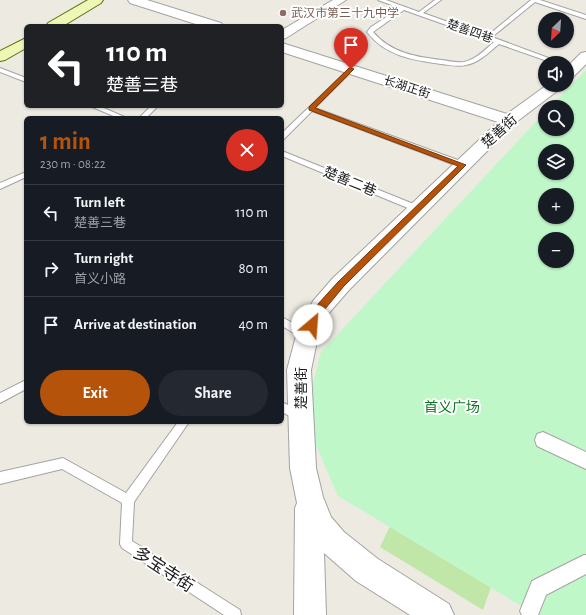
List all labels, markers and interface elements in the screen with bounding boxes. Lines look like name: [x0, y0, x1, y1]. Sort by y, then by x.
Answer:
place label: 武汉市第三十九中学: [291, 6, 399, 19]
marker: 武汉市第三十九中学: [278, 8, 288, 18]
north arrow: [538, 12, 574, 48]
map controls: [538, 12, 574, 268]
street label: 楚善四巷: [445, 17, 495, 44]
pin: [334, 28, 368, 69]
icon: arrive: [340, 34, 362, 56]
text: 110 m: [106, 39, 168, 67]
icon: left: [40, 40, 92, 92]
button: sound: [538, 56, 574, 92]
street label: 长湖正街: [382, 73, 432, 100]
text: 楚善三巷: [106, 77, 178, 95]
button: search: [538, 100, 574, 136]
street label: 楚善街: [479, 112, 520, 151]
button: close: [226, 129, 268, 171]
text: 1 min: [40, 130, 91, 154]
button: layers: [538, 144, 574, 180]
text: 230 m · 08:22: [40, 158, 106, 171]
street label: 楚善二巷: [321, 164, 379, 199]
button: +: [538, 188, 574, 224]
text: Turn left: [74, 195, 125, 210]
icon: left: [40, 202, 62, 224]
text: 110 m: [235, 205, 268, 220]
text: 楚善三巷: [74, 217, 126, 230]
button: −: [538, 232, 574, 268]
text: Turn right: [74, 251, 133, 266]
icon: right: [40, 258, 62, 280]
text: 80 m: [238, 261, 268, 276]
text: 首义小路: [74, 273, 126, 286]
position arrow: [291, 304, 333, 346]
icon: arrive: [40, 314, 62, 336]
text: Arrive at destination: [74, 317, 197, 332]
text: 40 m: [238, 317, 268, 332]
street label: 楚善街: [294, 367, 309, 409]
button: Exit: [40, 370, 150, 416]
button: Share: [158, 370, 268, 416]
park label: 首义广场: [424, 400, 480, 415]
street label: 多宝寺街: [131, 543, 197, 595]

